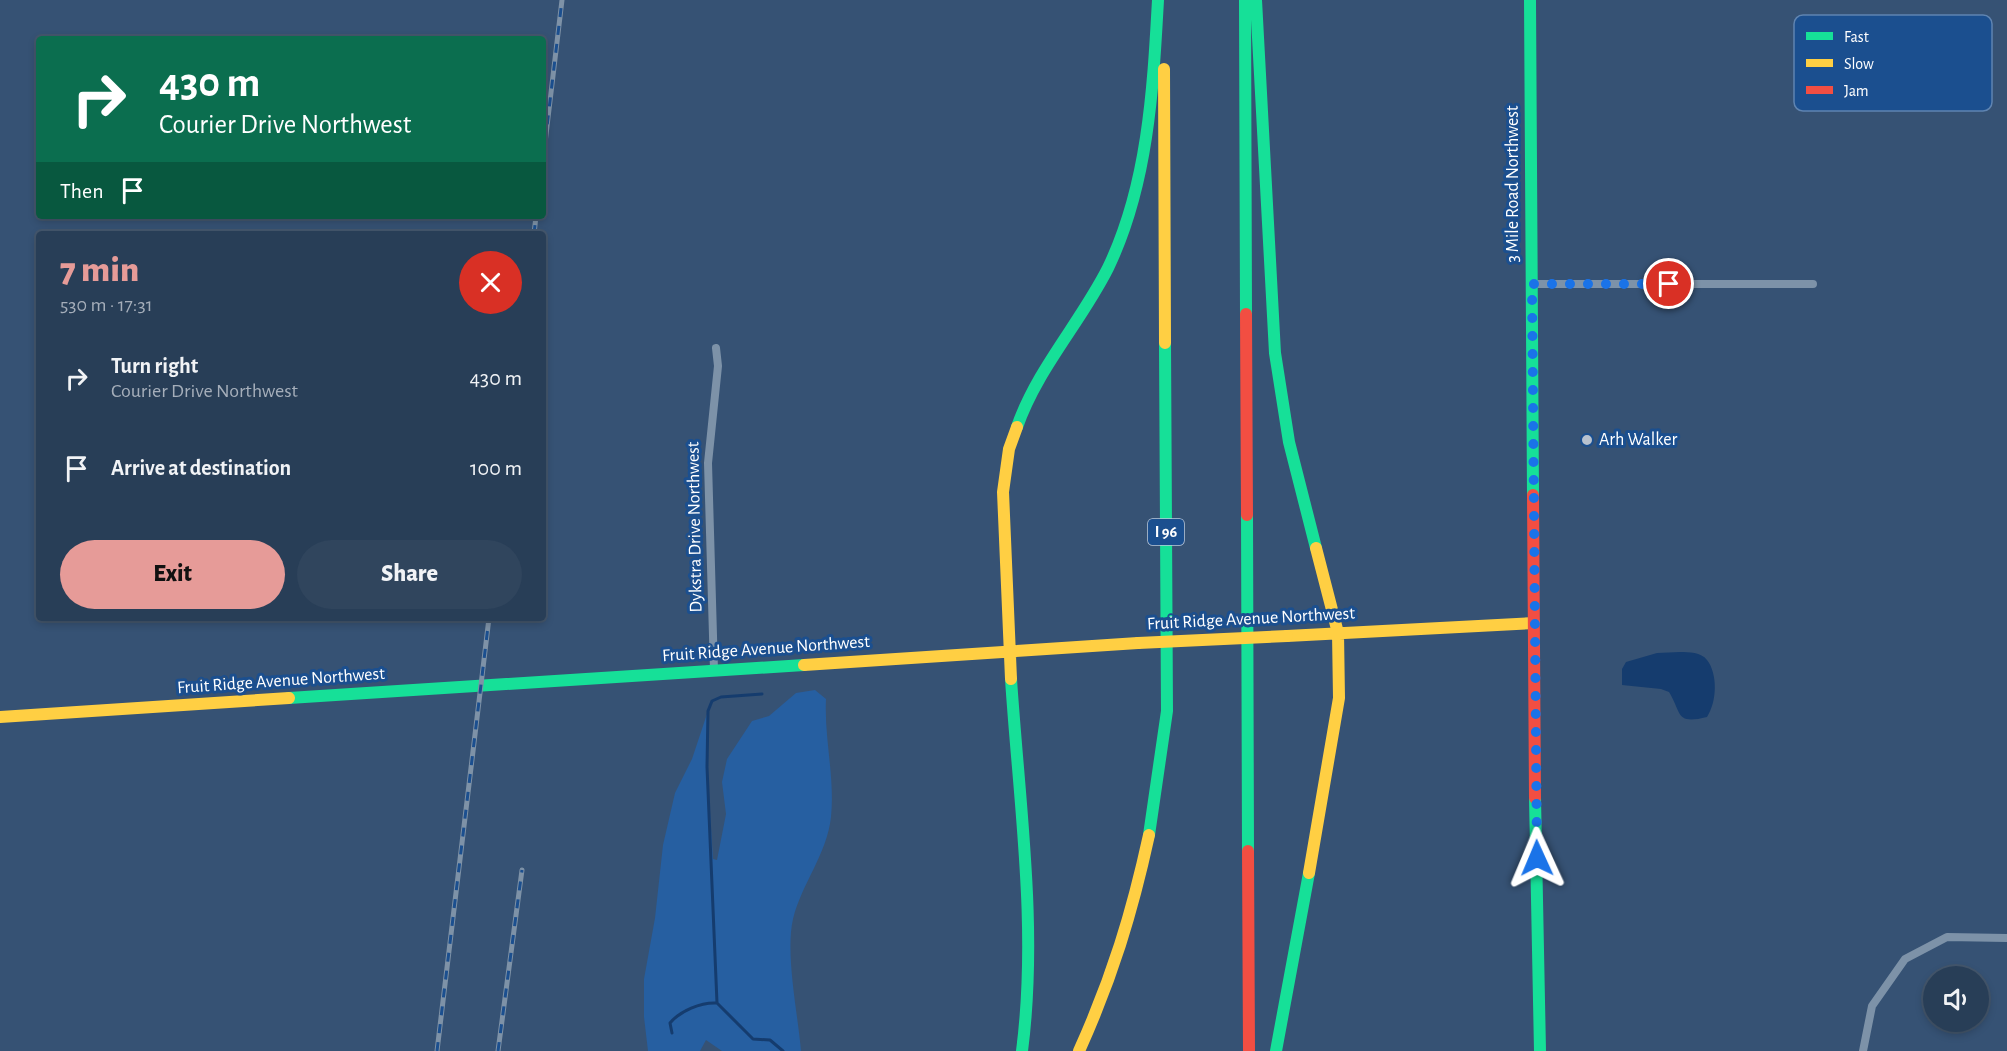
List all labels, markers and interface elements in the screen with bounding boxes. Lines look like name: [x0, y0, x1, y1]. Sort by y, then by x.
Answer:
legend: [1794, 15, 1992, 111]
text: Fast: [1844, 29, 1869, 45]
text: Slow: [1844, 56, 1874, 72]
icon: right: [60, 60, 138, 138]
text: 430 m: [159, 62, 260, 104]
text: Jam: [1844, 83, 1869, 99]
street label: 3 Mile Road Northwest: [1504, 105, 1522, 263]
text: Courier Drive Northwest: [159, 111, 411, 138]
icon: arrive: [116, 174, 149, 207]
text: Then: [60, 180, 104, 202]
button: close: [459, 251, 522, 314]
text: 7 min: [60, 252, 139, 288]
pin: [1643, 258, 1694, 309]
icon: arrive: [1652, 267, 1685, 300]
text: 530 m · 17:31: [60, 295, 153, 315]
text: Turn right: [111, 355, 198, 377]
icon: right: [60, 362, 93, 395]
text: 430 m: [470, 367, 522, 389]
text: Courier Drive Northwest: [111, 381, 298, 401]
place label: Arh Walker: [1599, 431, 1677, 449]
marker: Arh Walker: [1580, 433, 1594, 447]
street label: Dykstra Drive Northwest: [685, 441, 705, 613]
icon: arrive: [60, 452, 93, 485]
text: Arrive at destination: [111, 457, 291, 479]
text: 100 m: [470, 457, 522, 479]
road number: I 96: [1148, 519, 1184, 545]
button: Exit: [60, 540, 285, 609]
button: Share: [297, 540, 522, 609]
street label: Fruit Ridge Avenue Northwest: [1147, 605, 1356, 633]
street label: Fruit Ridge Avenue Northwest: [662, 633, 871, 665]
street label: Fruit Ridge Avenue Northwest: [177, 665, 386, 697]
position arrow: [1505, 826, 1569, 890]
map controls: [1923, 966, 1989, 1032]
button: sound: [1923, 966, 1989, 1032]

